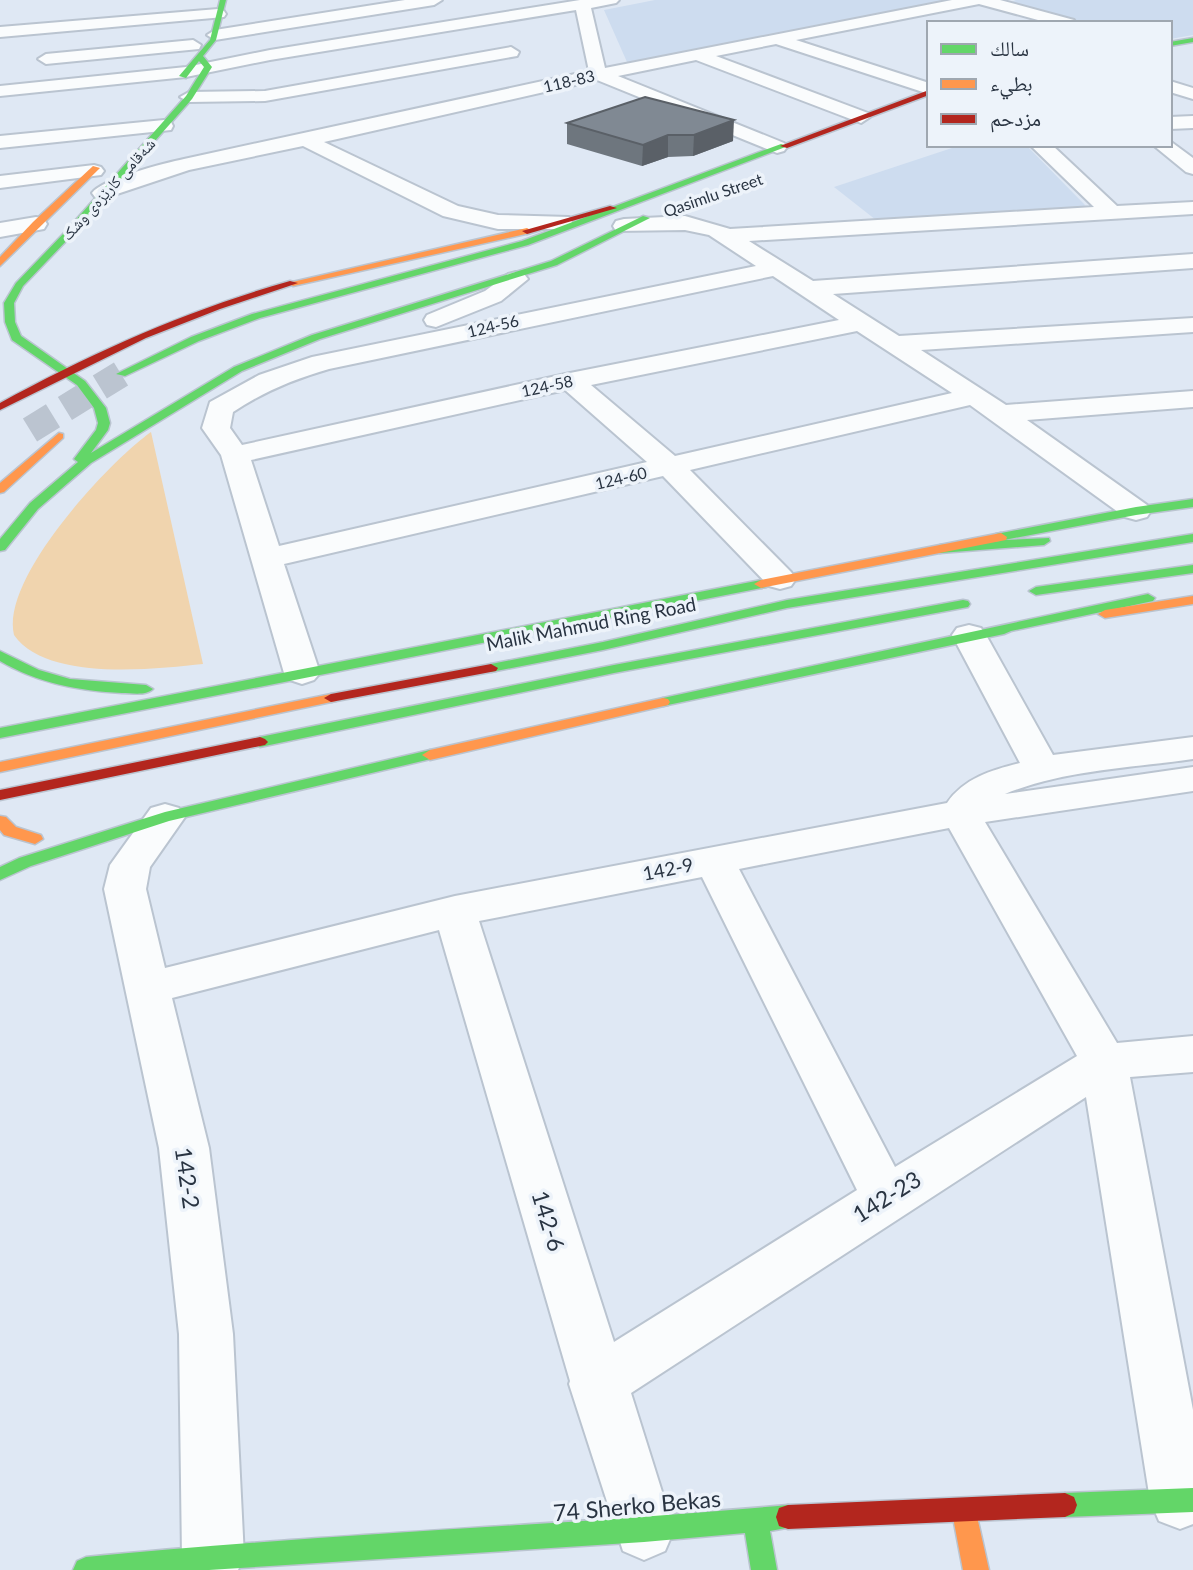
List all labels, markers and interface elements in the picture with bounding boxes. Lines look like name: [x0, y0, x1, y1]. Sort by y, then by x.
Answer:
legend: [927, 21, 1172, 147]
text: سالك: [990, 35, 1029, 60]
street label: 118-83: [541, 65, 597, 96]
text: بطيء: [990, 70, 1033, 100]
text: مزدحم: [990, 105, 1041, 133]
street label: شەقامی کارێزەی وشک: [57, 134, 160, 245]
street label: Qasimlu Street: [661, 169, 765, 220]
street label: 124-56: [465, 310, 521, 341]
street label: 124-58: [519, 371, 574, 400]
street label: 124-60: [593, 462, 649, 493]
street label: Malik Mahmud Ring Road: [484, 592, 698, 655]
street label: 142-9: [641, 852, 695, 885]
street label: 142-2: [170, 1145, 206, 1210]
street label: 142-23: [847, 1164, 926, 1228]
street label: 142-6: [527, 1187, 571, 1254]
street label: 74 Sherko Bekas: [552, 1484, 722, 1526]

